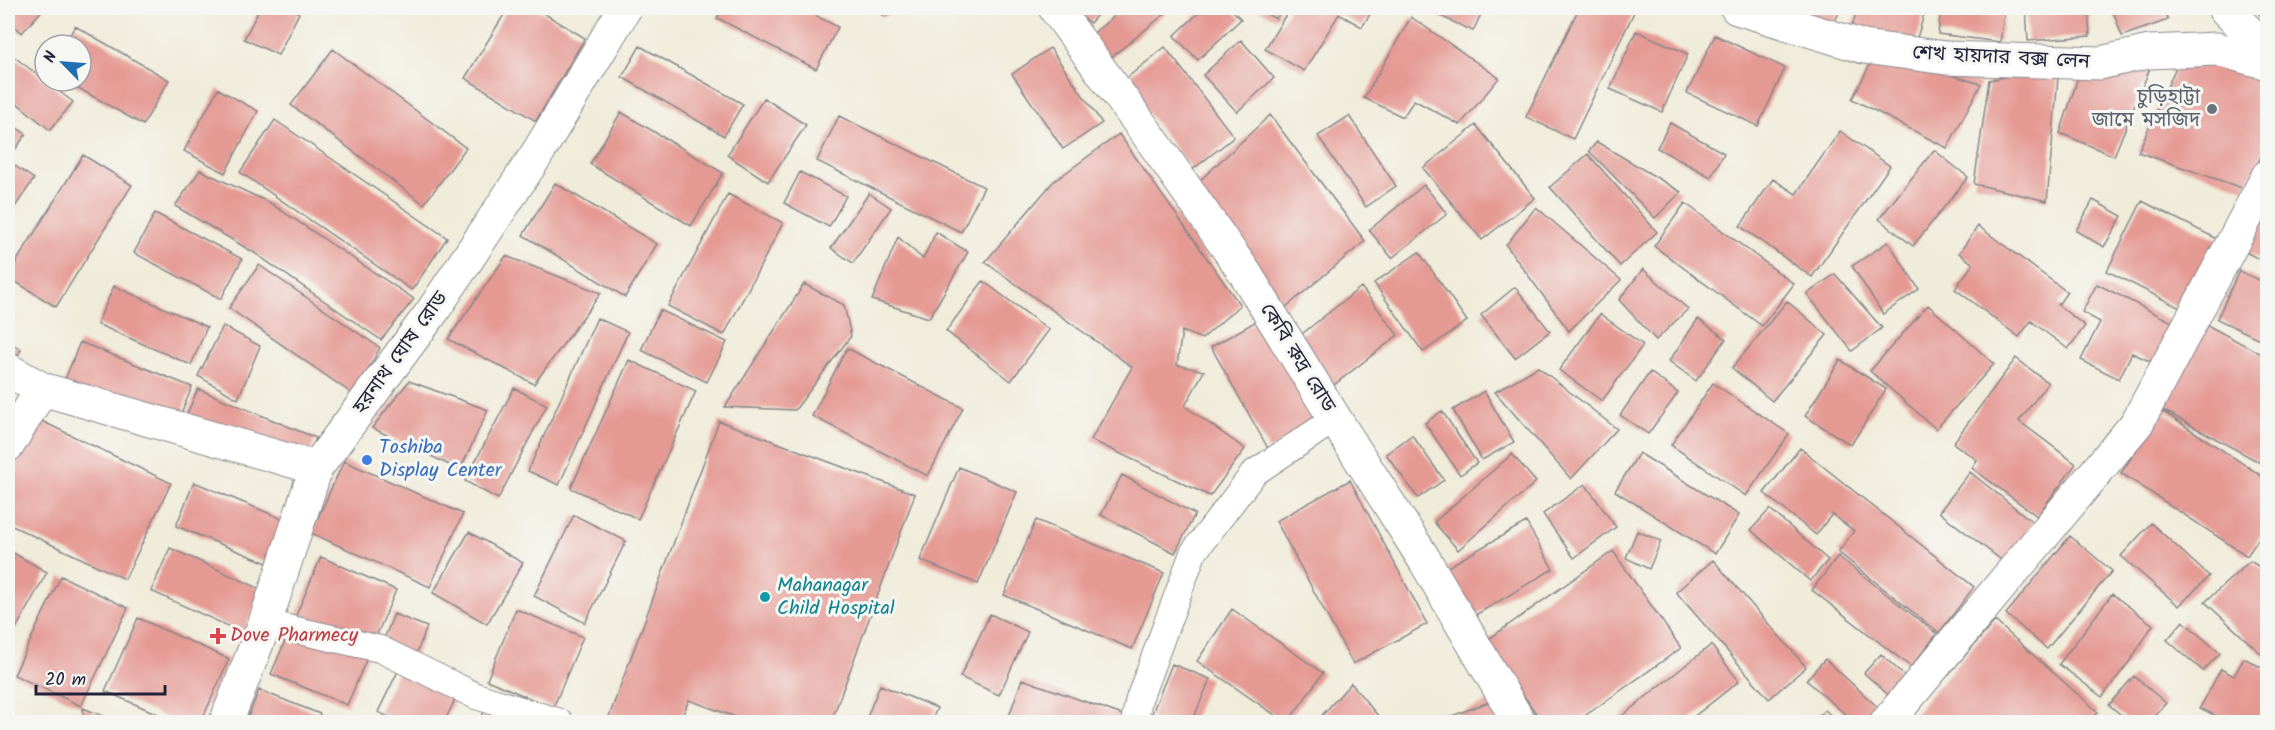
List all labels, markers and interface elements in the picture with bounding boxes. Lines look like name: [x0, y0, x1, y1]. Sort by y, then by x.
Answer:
north arrow: [33, 33, 93, 93]
street label: শেখ হায়দার বক্স লেন: [1911, 37, 2092, 79]
text: N: [37, 47, 64, 67]
place label: চুড়িহাট্টা জামে মসজিদ: [2091, 82, 2201, 137]
marker: চুড়িহাট্টা জামে মসজিদ: [2205, 102, 2219, 116]
street label: হরনাথ ঘোষ রোড: [345, 284, 457, 422]
street label: কেবি রুদ্র রোড: [1251, 297, 1344, 420]
place label: Toshiba Display Center: [379, 432, 503, 487]
marker: Toshiba Display Center: [360, 453, 374, 467]
place label: Mahanagar Child Hospital: [777, 570, 895, 625]
marker: Mahanagar Child Hospital: [758, 590, 772, 604]
place label: Dove Pharmecy: [230, 620, 359, 652]
marker: Dove Pharmecy: [211, 629, 225, 643]
scale bar: [36, 658, 165, 696]
text: 20 m: [45, 666, 86, 695]

